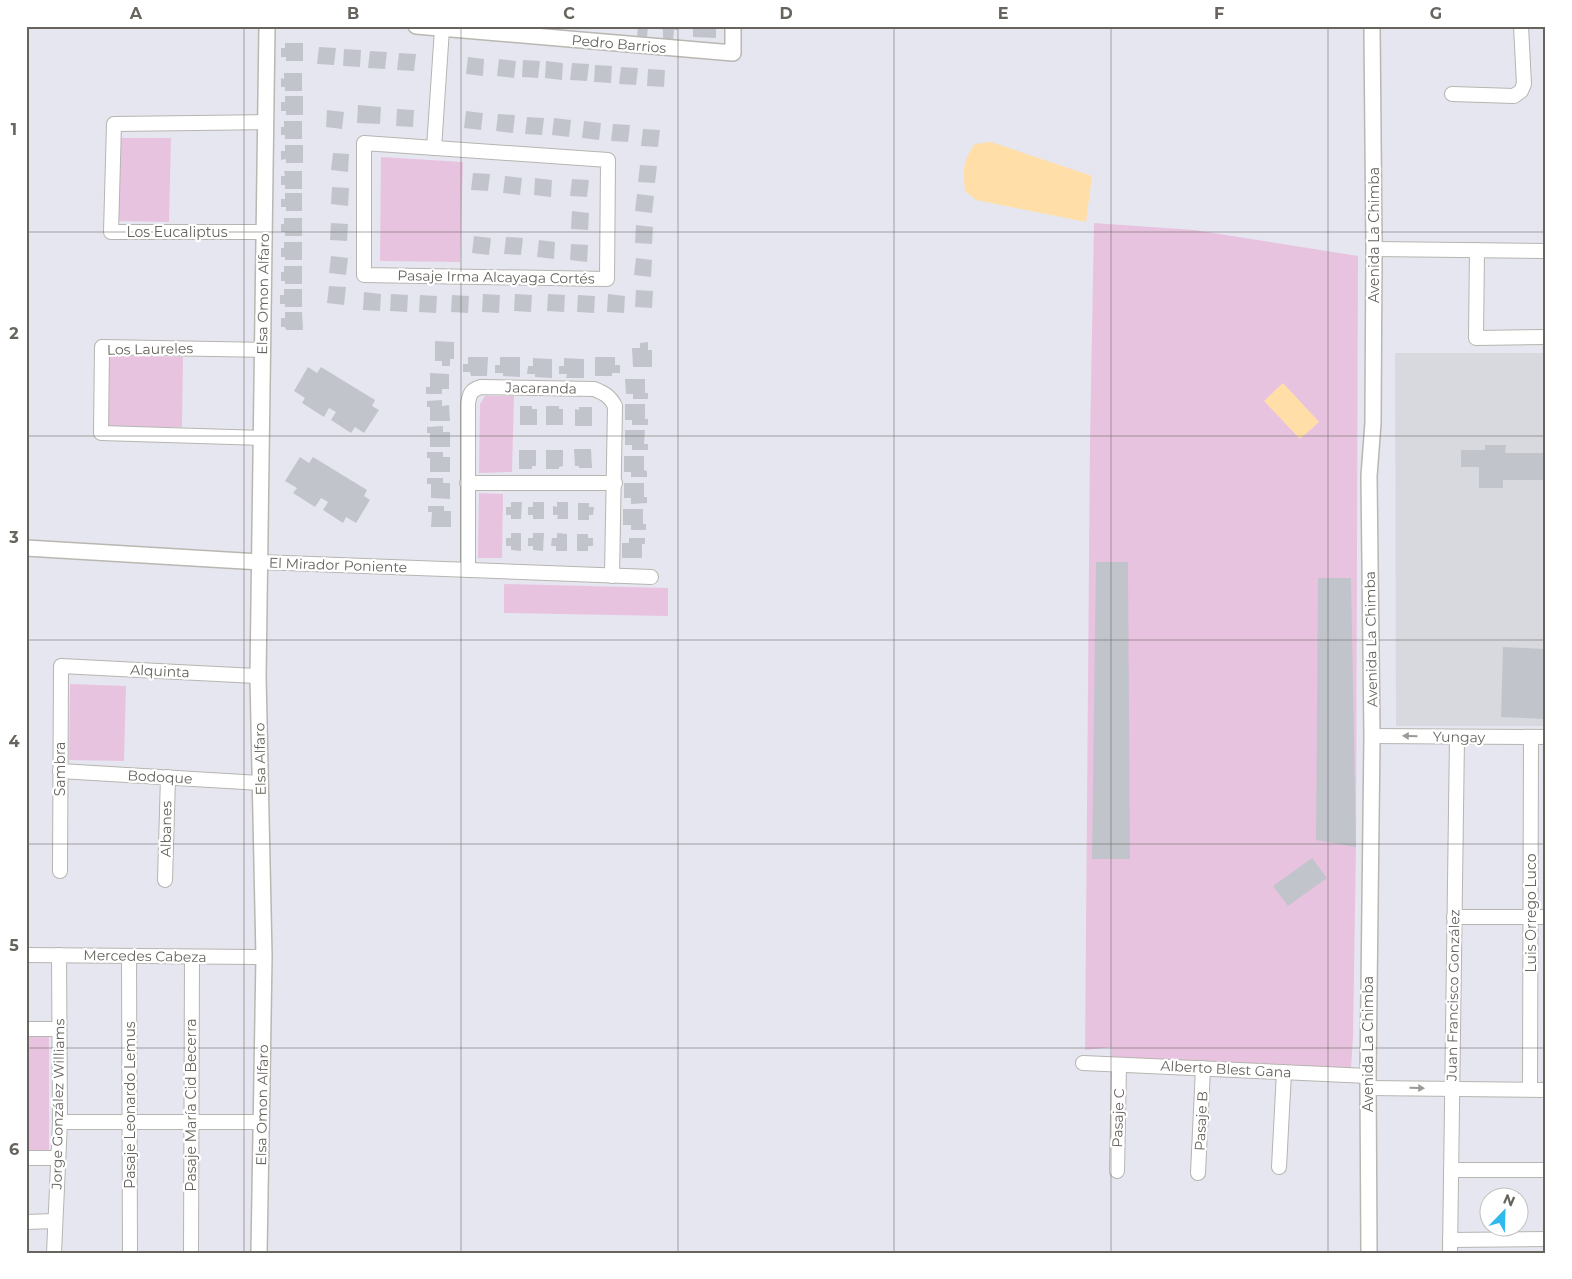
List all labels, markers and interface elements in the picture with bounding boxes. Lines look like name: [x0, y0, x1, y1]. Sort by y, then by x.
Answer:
text: A: [129, 4, 143, 23]
text: B: [347, 4, 359, 23]
text: C: [563, 4, 575, 23]
text: D: [779, 4, 793, 23]
text: E: [998, 4, 1008, 23]
text: F: [1214, 4, 1224, 23]
text: G: [1430, 4, 1442, 23]
street label: Pedro Barrios: [571, 31, 667, 57]
text: 1: [11, 120, 17, 139]
street label: Avenida La Chimba: [1365, 167, 1383, 303]
street label: Los Eucaliptus: [126, 223, 228, 241]
street label: Elsa Omon Alfaro: [253, 233, 273, 355]
street label: Pasaje Irma Alcayaga Cortés: [397, 266, 595, 288]
text: 2: [9, 324, 19, 343]
street label: Los Laureles: [107, 339, 193, 359]
street label: Jacaranda: [504, 378, 577, 398]
text: 3: [8, 528, 19, 547]
street label: El Mirador Poniente: [268, 554, 408, 576]
street label: Avenida La Chimba: [1361, 571, 1381, 707]
street label: Alquinta: [130, 660, 190, 682]
street label: Elsa Alfaro: [250, 722, 270, 796]
street label: Yungay: [1433, 728, 1486, 746]
text: 4: [8, 732, 20, 751]
one-way arrow: [1401, 732, 1417, 740]
street label: Sambra: [51, 742, 69, 796]
street label: Bodoque: [127, 766, 193, 788]
street label: Albanes: [157, 801, 175, 857]
street label: Luis Orrego Luco: [1522, 853, 1540, 973]
street label: Juan Francisco González: [1442, 909, 1463, 1082]
text: 5: [9, 936, 19, 955]
street label: Mercedes Cabeza: [83, 946, 207, 966]
street label: Avenida La Chimba: [1359, 976, 1377, 1112]
street label: Jorge González Williams: [47, 1018, 68, 1191]
street label: Pasaje María Cid Becerra: [182, 1019, 200, 1191]
street label: Pasaje Leonardo Lemus: [121, 1021, 139, 1189]
street label: Elsa Omon Alfaro: [252, 1044, 272, 1166]
street label: Alberto Blest Gana: [1160, 1057, 1292, 1081]
one-way arrow: [1409, 1084, 1425, 1092]
street label: Pasaje C: [1108, 1088, 1128, 1148]
street label: Pasaje B: [1190, 1091, 1212, 1151]
text: 6: [9, 1140, 19, 1159]
north arrow: [1480, 1186, 1530, 1236]
text: N: [1500, 1190, 1518, 1211]

